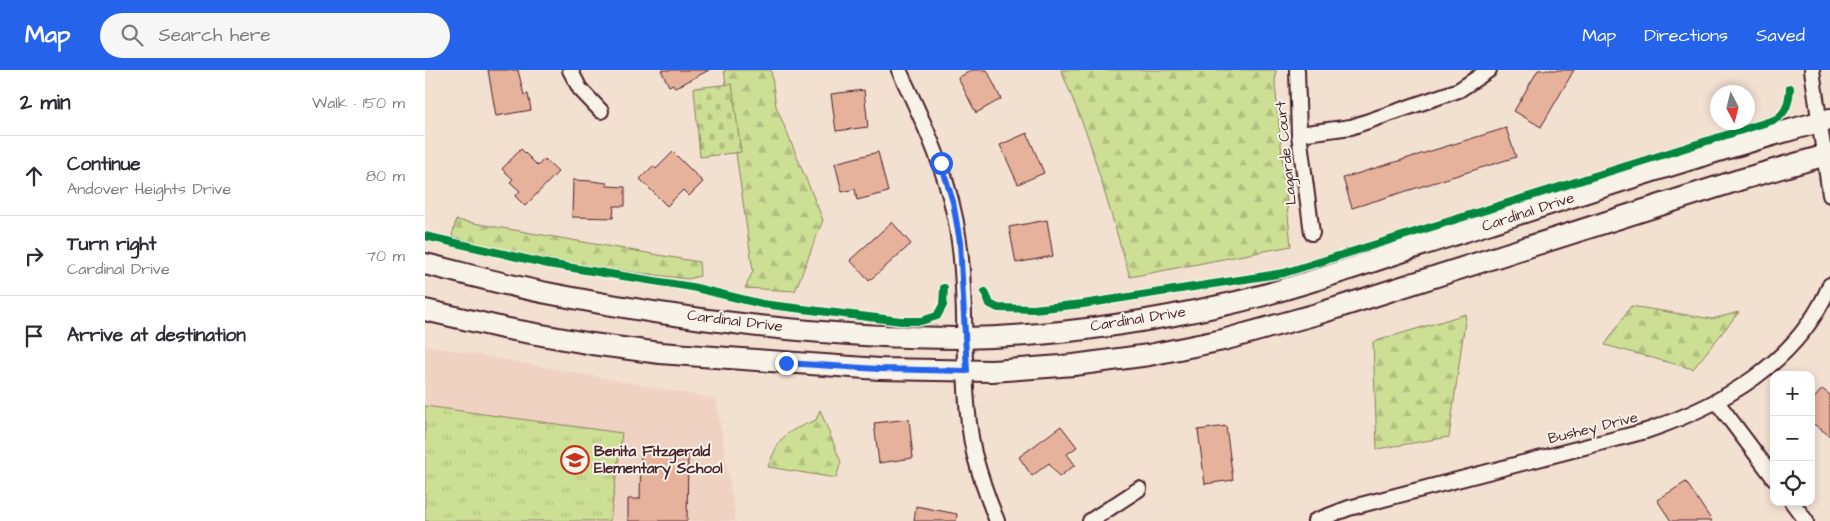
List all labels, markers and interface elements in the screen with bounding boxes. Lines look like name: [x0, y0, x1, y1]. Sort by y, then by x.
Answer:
search box: [100, 13, 450, 58]
text: Map: [25, 18, 70, 52]
icon: search: [118, 21, 146, 49]
text: Search here: [158, 22, 271, 49]
text: Map: [1582, 23, 1616, 48]
text: Directions: [1644, 23, 1728, 48]
text: Saved: [1756, 23, 1805, 48]
north arrow: [1710, 85, 1755, 130]
text: 2 min: [20, 88, 70, 117]
text: Walk · 150 m: [312, 92, 405, 114]
street label: Lagarde Court: [1270, 100, 1303, 206]
text: Continue: [67, 151, 141, 178]
route start: [930, 152, 953, 175]
icon: ahead: [20, 162, 48, 190]
text: 80 m: [366, 165, 405, 187]
text: Andover Heights Drive: [67, 178, 231, 200]
street label: Cardinal Drive: [1479, 187, 1577, 237]
text: Turn right: [67, 231, 156, 258]
icon: right: [20, 242, 48, 270]
text: 70 m: [366, 245, 405, 267]
text: Cardinal Drive: [67, 258, 170, 280]
street label: Cardinal Drive: [1089, 301, 1187, 337]
street label: Cardinal Drive: [686, 305, 784, 337]
icon: arrive: [20, 322, 48, 350]
text: Arrive at destination: [67, 322, 246, 349]
route end: [775, 352, 798, 375]
map controls: [1770, 371, 1815, 506]
button: +: [1770, 371, 1815, 416]
street label: Bushey Drive: [1546, 407, 1640, 450]
button: −: [1770, 416, 1815, 461]
place label: Benita Fitzgerald Elementary School: [594, 441, 723, 480]
school or university icon: Benita Fitzgerald Elementary School: [560, 445, 590, 475]
button: locate: [1770, 461, 1815, 506]

